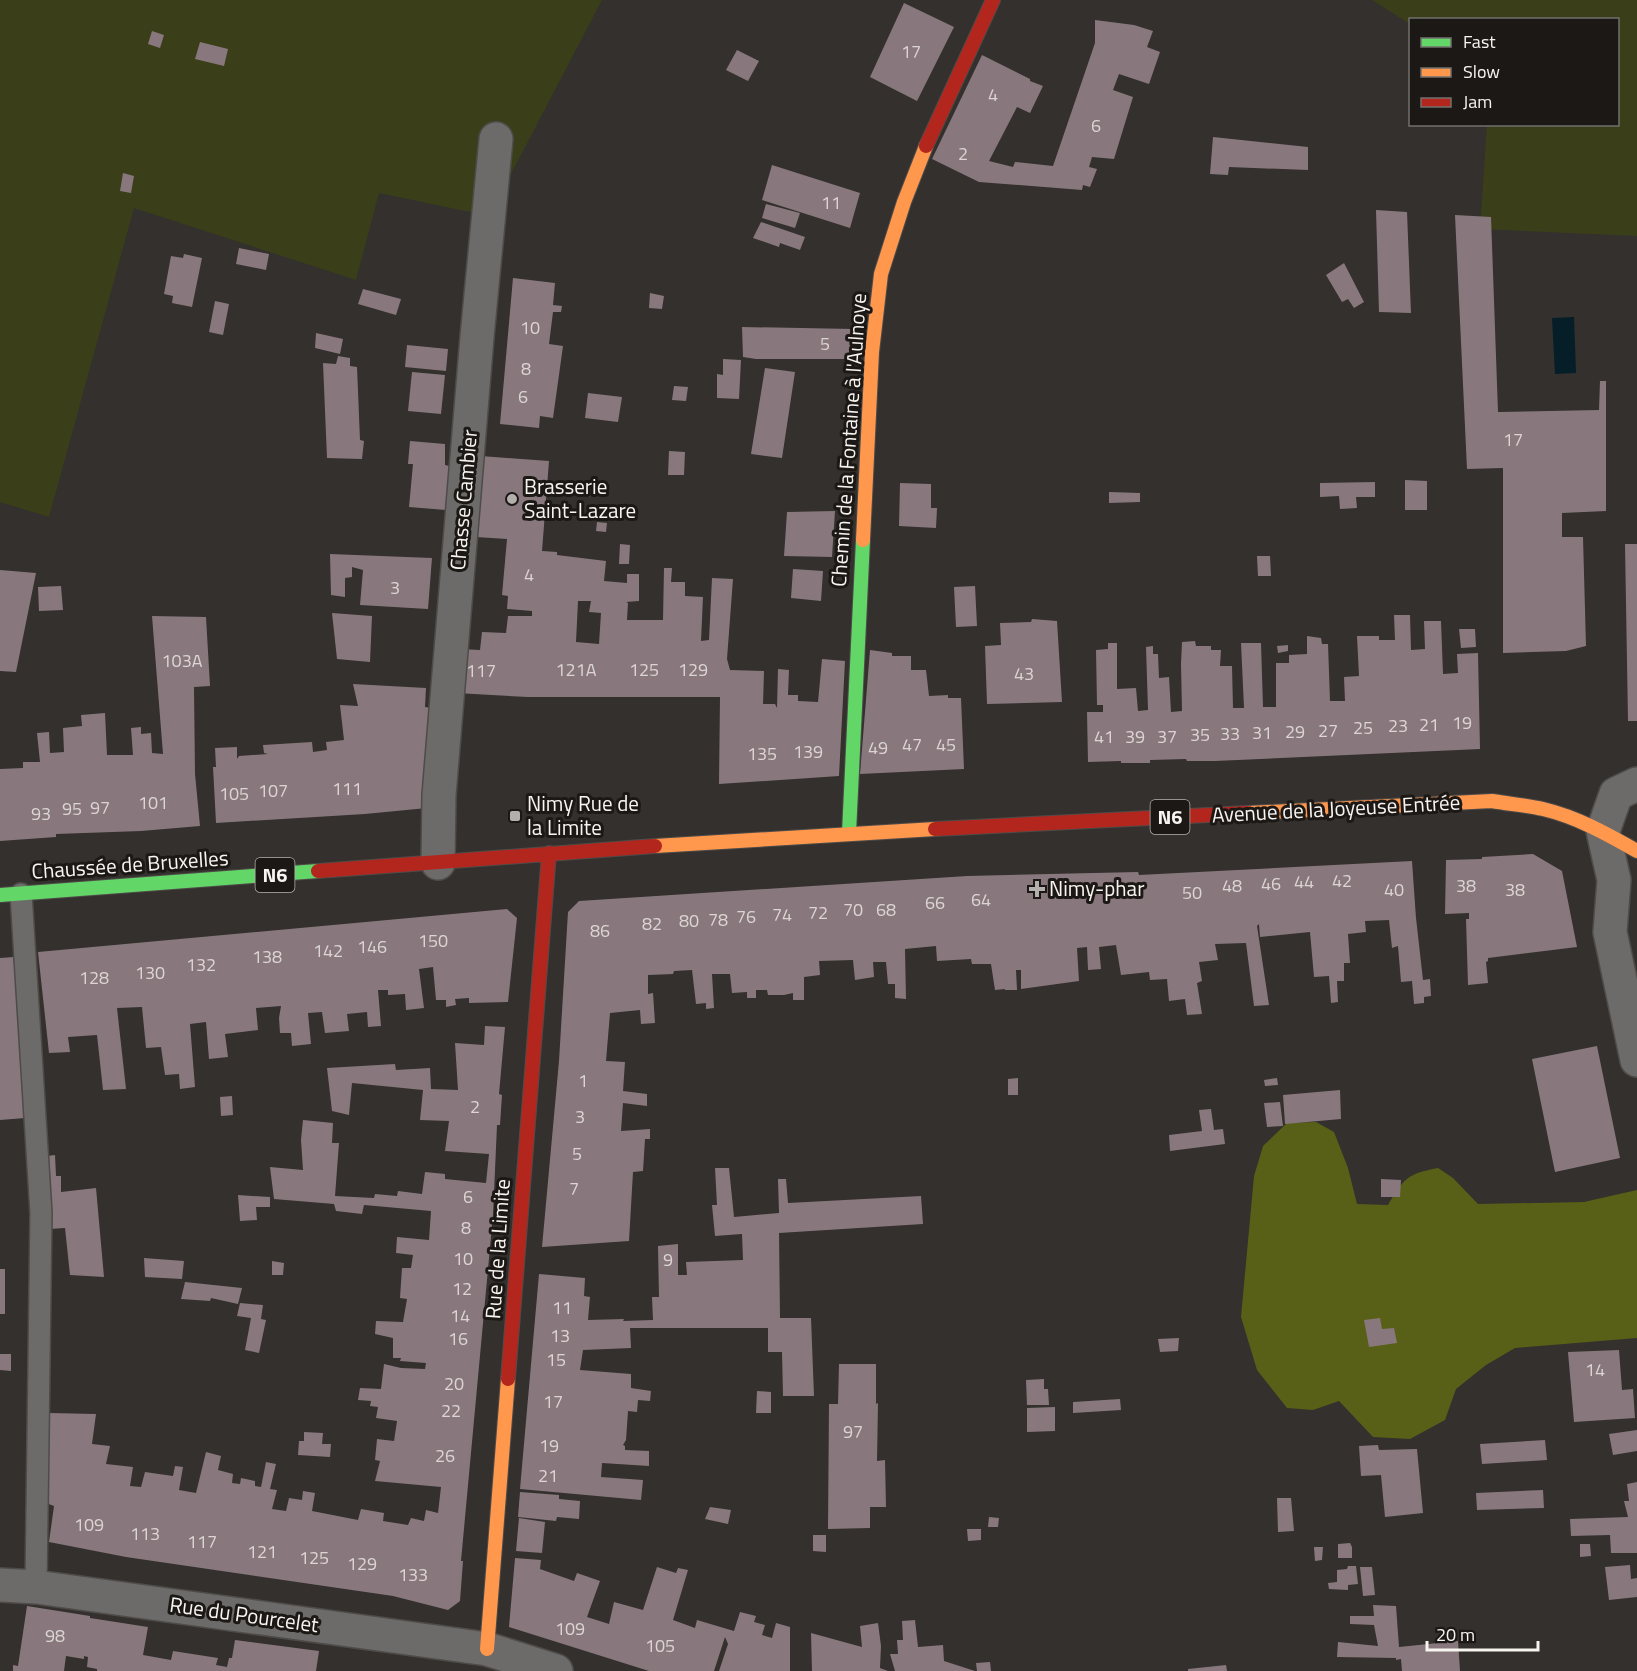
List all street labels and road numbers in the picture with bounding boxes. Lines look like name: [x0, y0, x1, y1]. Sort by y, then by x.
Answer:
street label: Chemin de la Fontaine à l'Aulnoye: [822, 292, 874, 588]
street label: Chasse Cambier: [441, 428, 485, 572]
street label: Avenue de la Joyeuse Entrée: [1211, 786, 1461, 830]
road number: N6: [1150, 800, 1190, 834]
street label: Chaussée de Bruxelles: [30, 841, 229, 887]
road number: N6: [256, 858, 294, 892]
street label: Rue de la Limite: [476, 1178, 518, 1320]
street label: Rue du Pourcelet: [168, 1588, 321, 1640]

